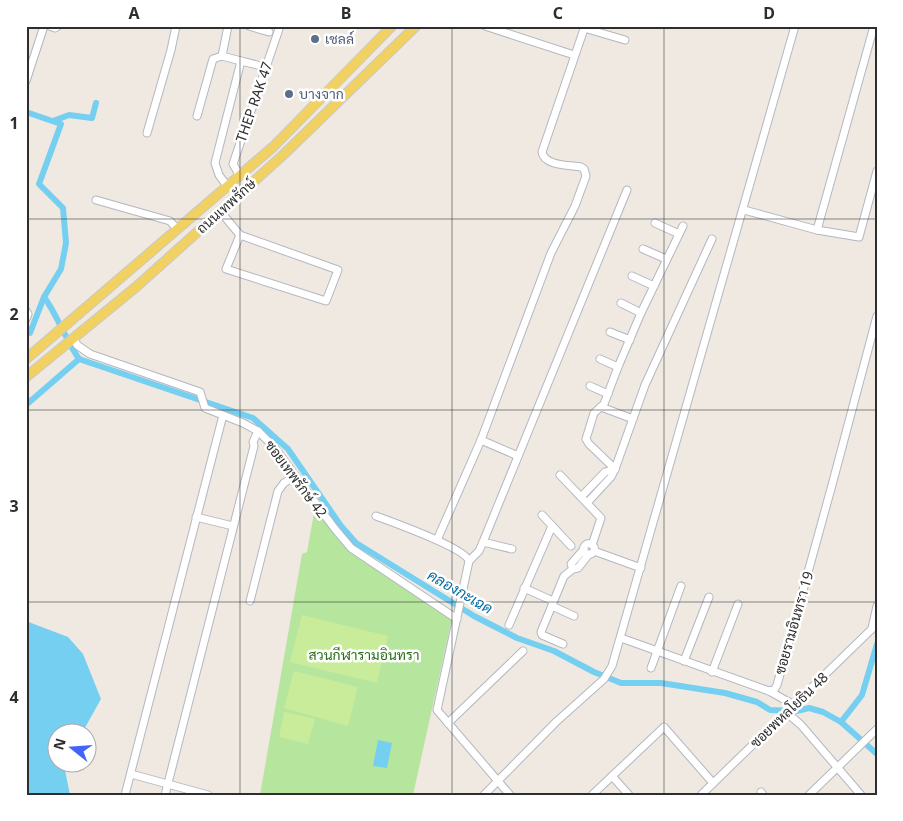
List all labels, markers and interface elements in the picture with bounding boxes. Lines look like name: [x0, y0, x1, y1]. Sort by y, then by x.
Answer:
text: A: [128, 2, 140, 24]
text: B: [341, 2, 351, 24]
text: C: [553, 2, 563, 24]
text: D: [763, 2, 775, 24]
place label: เชลล์: [325, 29, 354, 48]
marker: เชลล์: [309, 33, 321, 45]
street label: THEP RAK 47: [231, 59, 276, 145]
place label: บางจาก: [299, 84, 344, 103]
marker: บางจาก: [283, 88, 295, 100]
text: 1: [9, 112, 19, 134]
street label: ถนนเทพรักษ์: [192, 173, 260, 237]
text: 2: [9, 303, 19, 325]
street label: ซอยเทพรักษ์ 42: [261, 436, 332, 521]
text: 3: [9, 495, 19, 517]
water label: คลองกะเฉด: [424, 564, 497, 618]
street label: ซอยรามอินทรา 19: [770, 569, 817, 677]
park label: สวนกีฬารามอินทรา: [308, 645, 420, 664]
street label: ซอยพหลโยธิน 48: [746, 668, 832, 752]
text: 4: [9, 686, 19, 708]
north arrow: [48, 724, 98, 774]
text: N: [48, 736, 70, 752]

